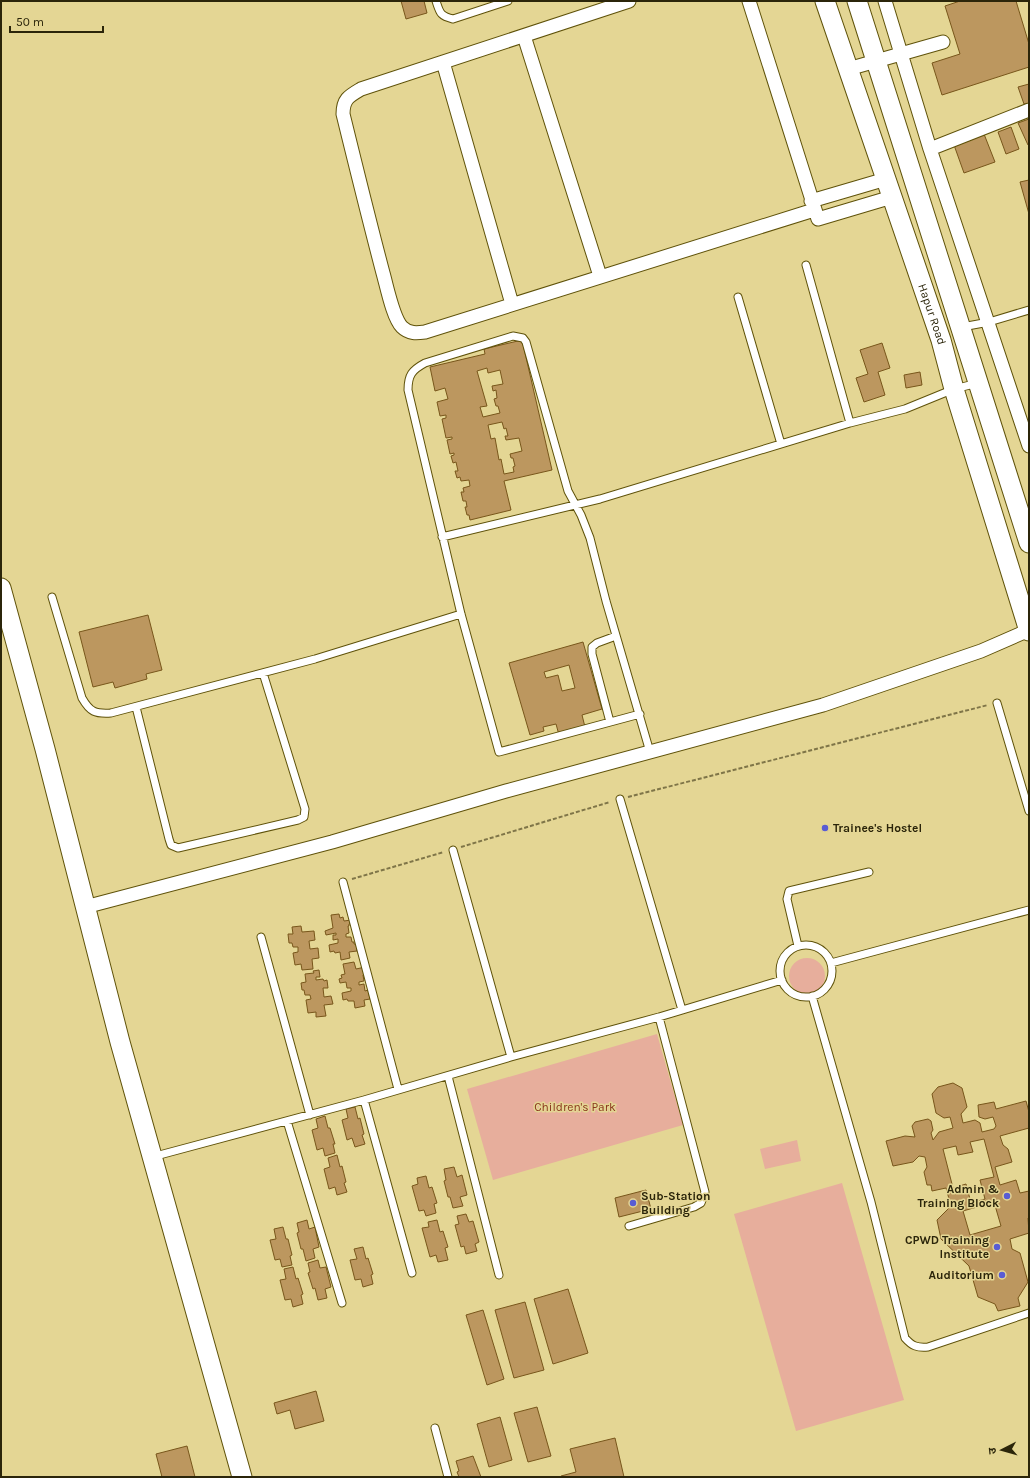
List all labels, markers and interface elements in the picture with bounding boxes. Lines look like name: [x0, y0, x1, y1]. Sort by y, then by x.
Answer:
scale bar: [10, 8, 103, 34]
text: 50 m: [16, 15, 44, 29]
street label: Hapur Road: [915, 282, 949, 346]
place label: Trainee's Hostel: [833, 821, 922, 835]
marker: Trainee's Hostel: [820, 823, 830, 833]
park label: Children's Park: [534, 1100, 616, 1114]
place label: Admin & Training Block: [917, 1182, 999, 1210]
place label: Sub-Station Building: [641, 1189, 710, 1217]
marker: Admin & Training Block: [1002, 1191, 1012, 1201]
marker: Sub-Station Building: [628, 1198, 638, 1208]
place label: CPWD Training Institute: [905, 1233, 989, 1261]
marker: CPWD Training Institute: [992, 1242, 1002, 1252]
place label: Auditorium: [929, 1268, 994, 1282]
marker: Auditorium: [997, 1270, 1007, 1280]
north arrow: [982, 1430, 1022, 1470]
text: उ: [986, 1447, 999, 1455]

